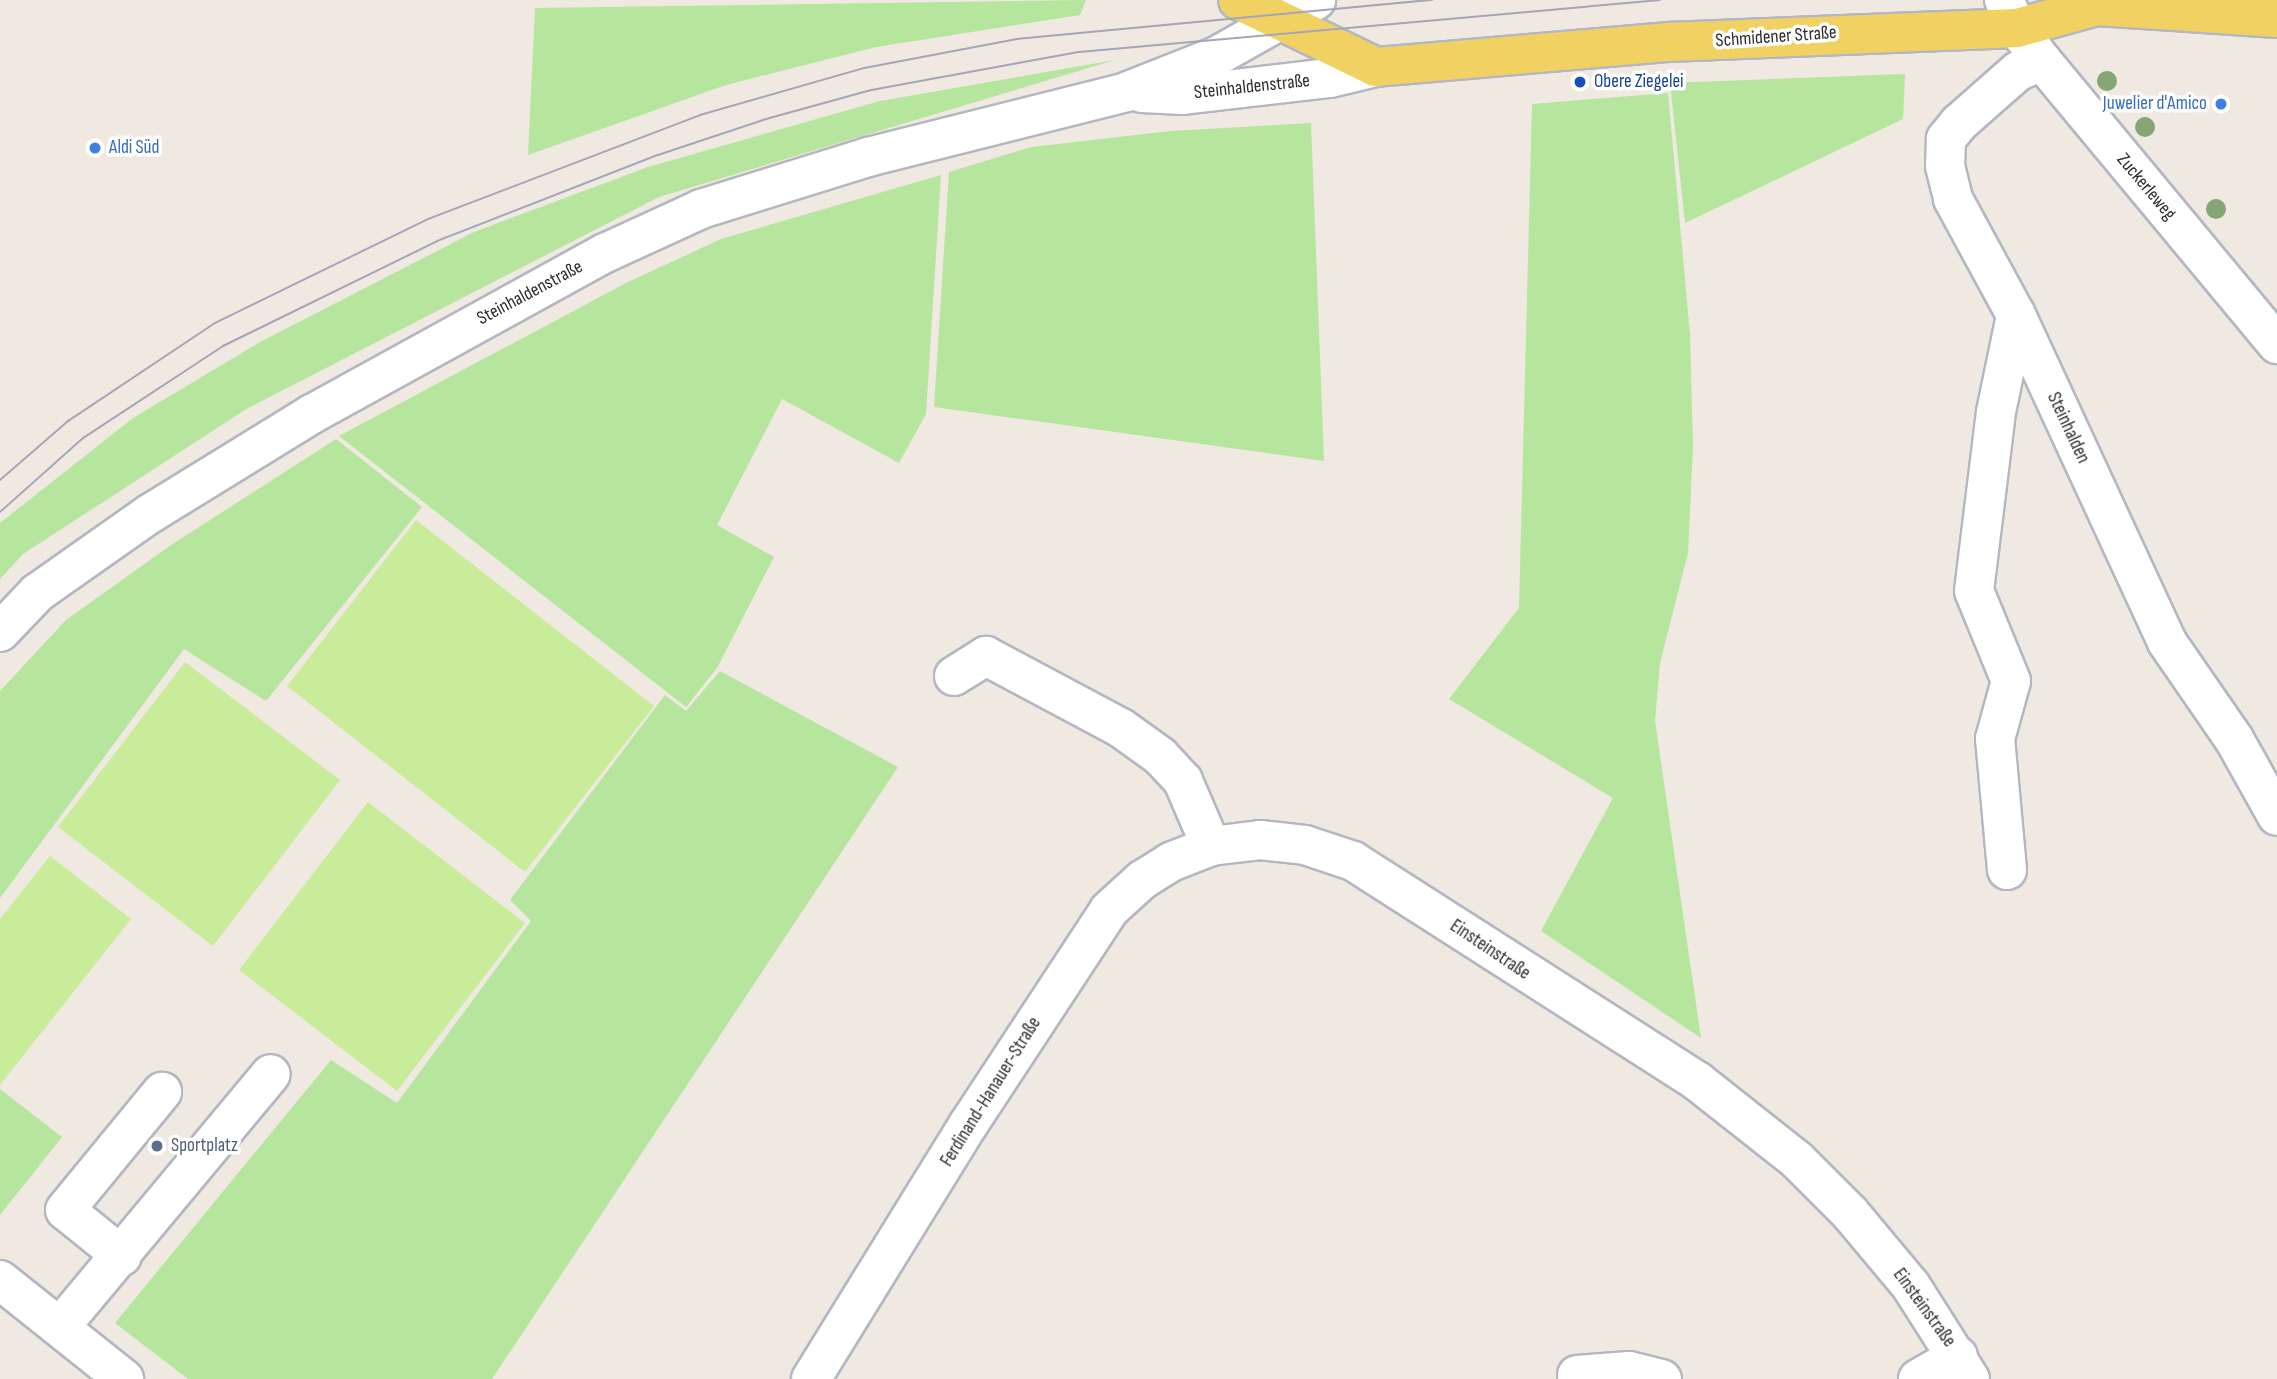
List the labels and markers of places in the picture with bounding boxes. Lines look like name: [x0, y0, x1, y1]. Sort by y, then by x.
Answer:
place label: Obere Ziegelei: [1594, 71, 1684, 93]
marker: Obere Ziegelei: [1572, 74, 1588, 90]
place label: Juwelier d'Amico: [2103, 93, 2207, 115]
marker: Juwelier d'Amico: [2213, 96, 2229, 112]
place label: Aldi Süd: [109, 137, 159, 159]
marker: Aldi Süd: [87, 140, 103, 156]
place label: Sportplatz: [171, 1135, 238, 1157]
marker: Sportplatz: [149, 1138, 165, 1154]

